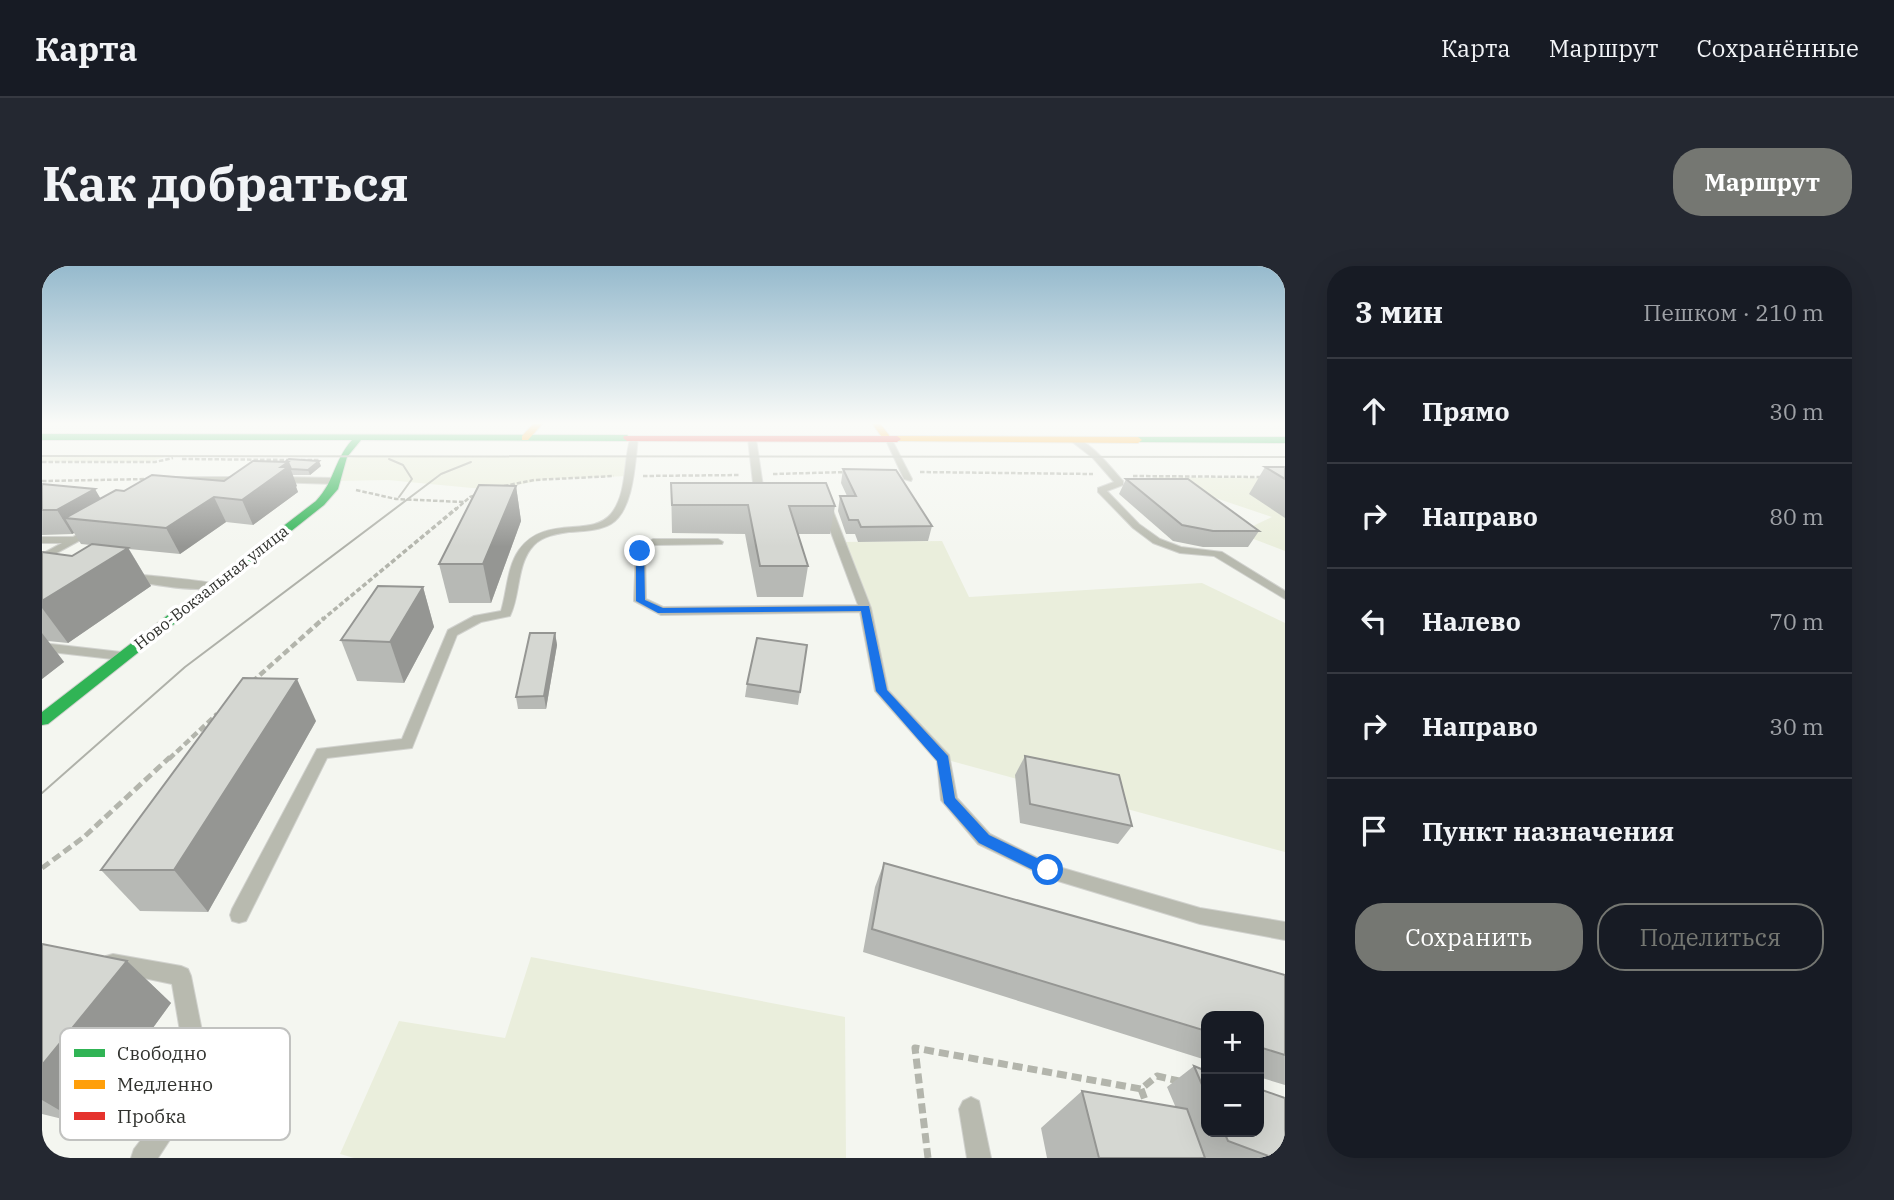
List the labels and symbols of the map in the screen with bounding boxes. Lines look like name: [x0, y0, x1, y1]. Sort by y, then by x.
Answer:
street label: Ново-Вокзальная улица: [130, 520, 292, 653]
route end: [624, 535, 655, 566]
route start: [1032, 854, 1063, 885]
legend: [60, 1028, 290, 1140]
text: Свободно: [117, 1041, 207, 1065]
text: Медленно: [117, 1072, 213, 1096]
text: Пробка: [117, 1104, 186, 1128]

